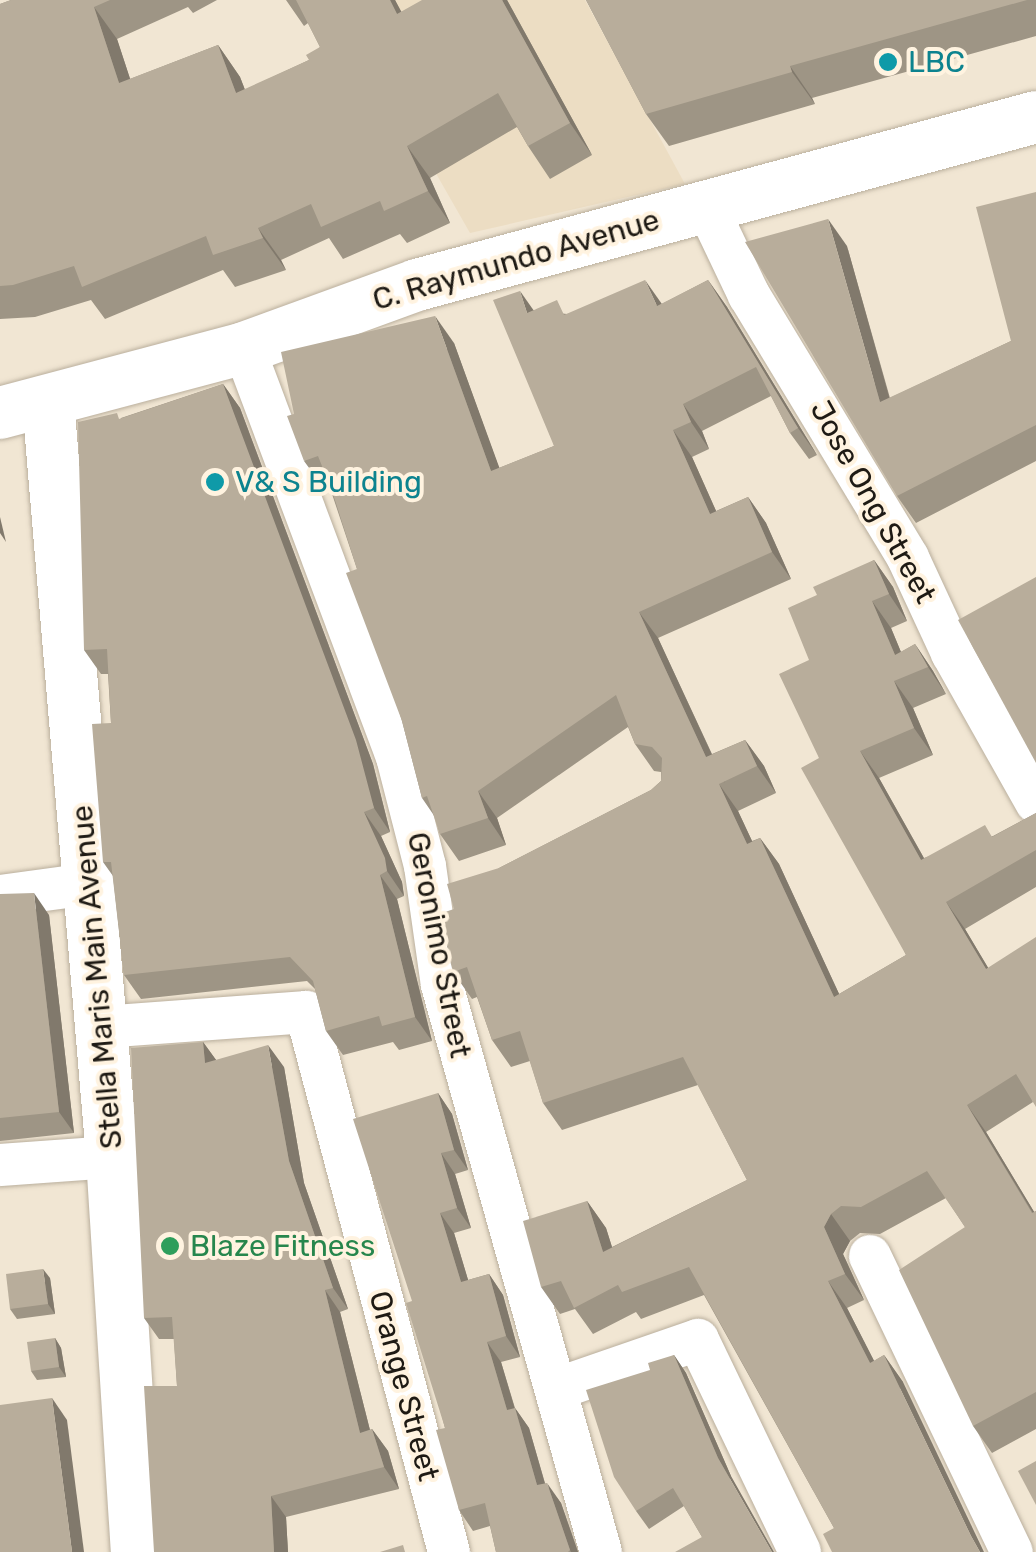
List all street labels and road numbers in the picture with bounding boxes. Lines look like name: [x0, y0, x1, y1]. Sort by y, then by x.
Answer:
street label: C. Raymundo Avenue: [368, 202, 664, 318]
street label: Jose Ong Street: [802, 394, 944, 610]
street label: Stella Maris Main Avenue: [64, 803, 130, 1151]
street label: Geronimo Street: [399, 829, 479, 1061]
street label: Orange Street: [361, 1287, 447, 1485]

